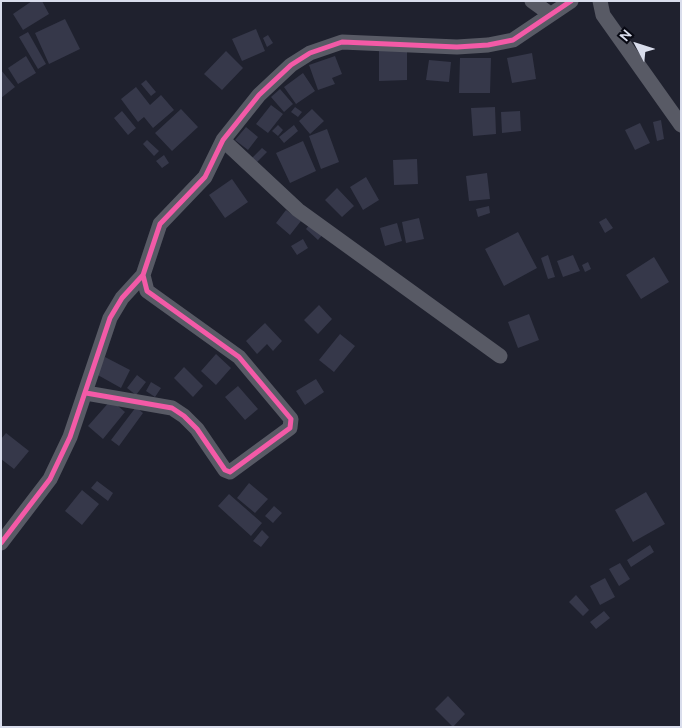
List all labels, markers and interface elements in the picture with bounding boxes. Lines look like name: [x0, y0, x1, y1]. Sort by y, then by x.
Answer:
north arrow: [612, 20, 662, 70]
text: N: [616, 26, 635, 45]

